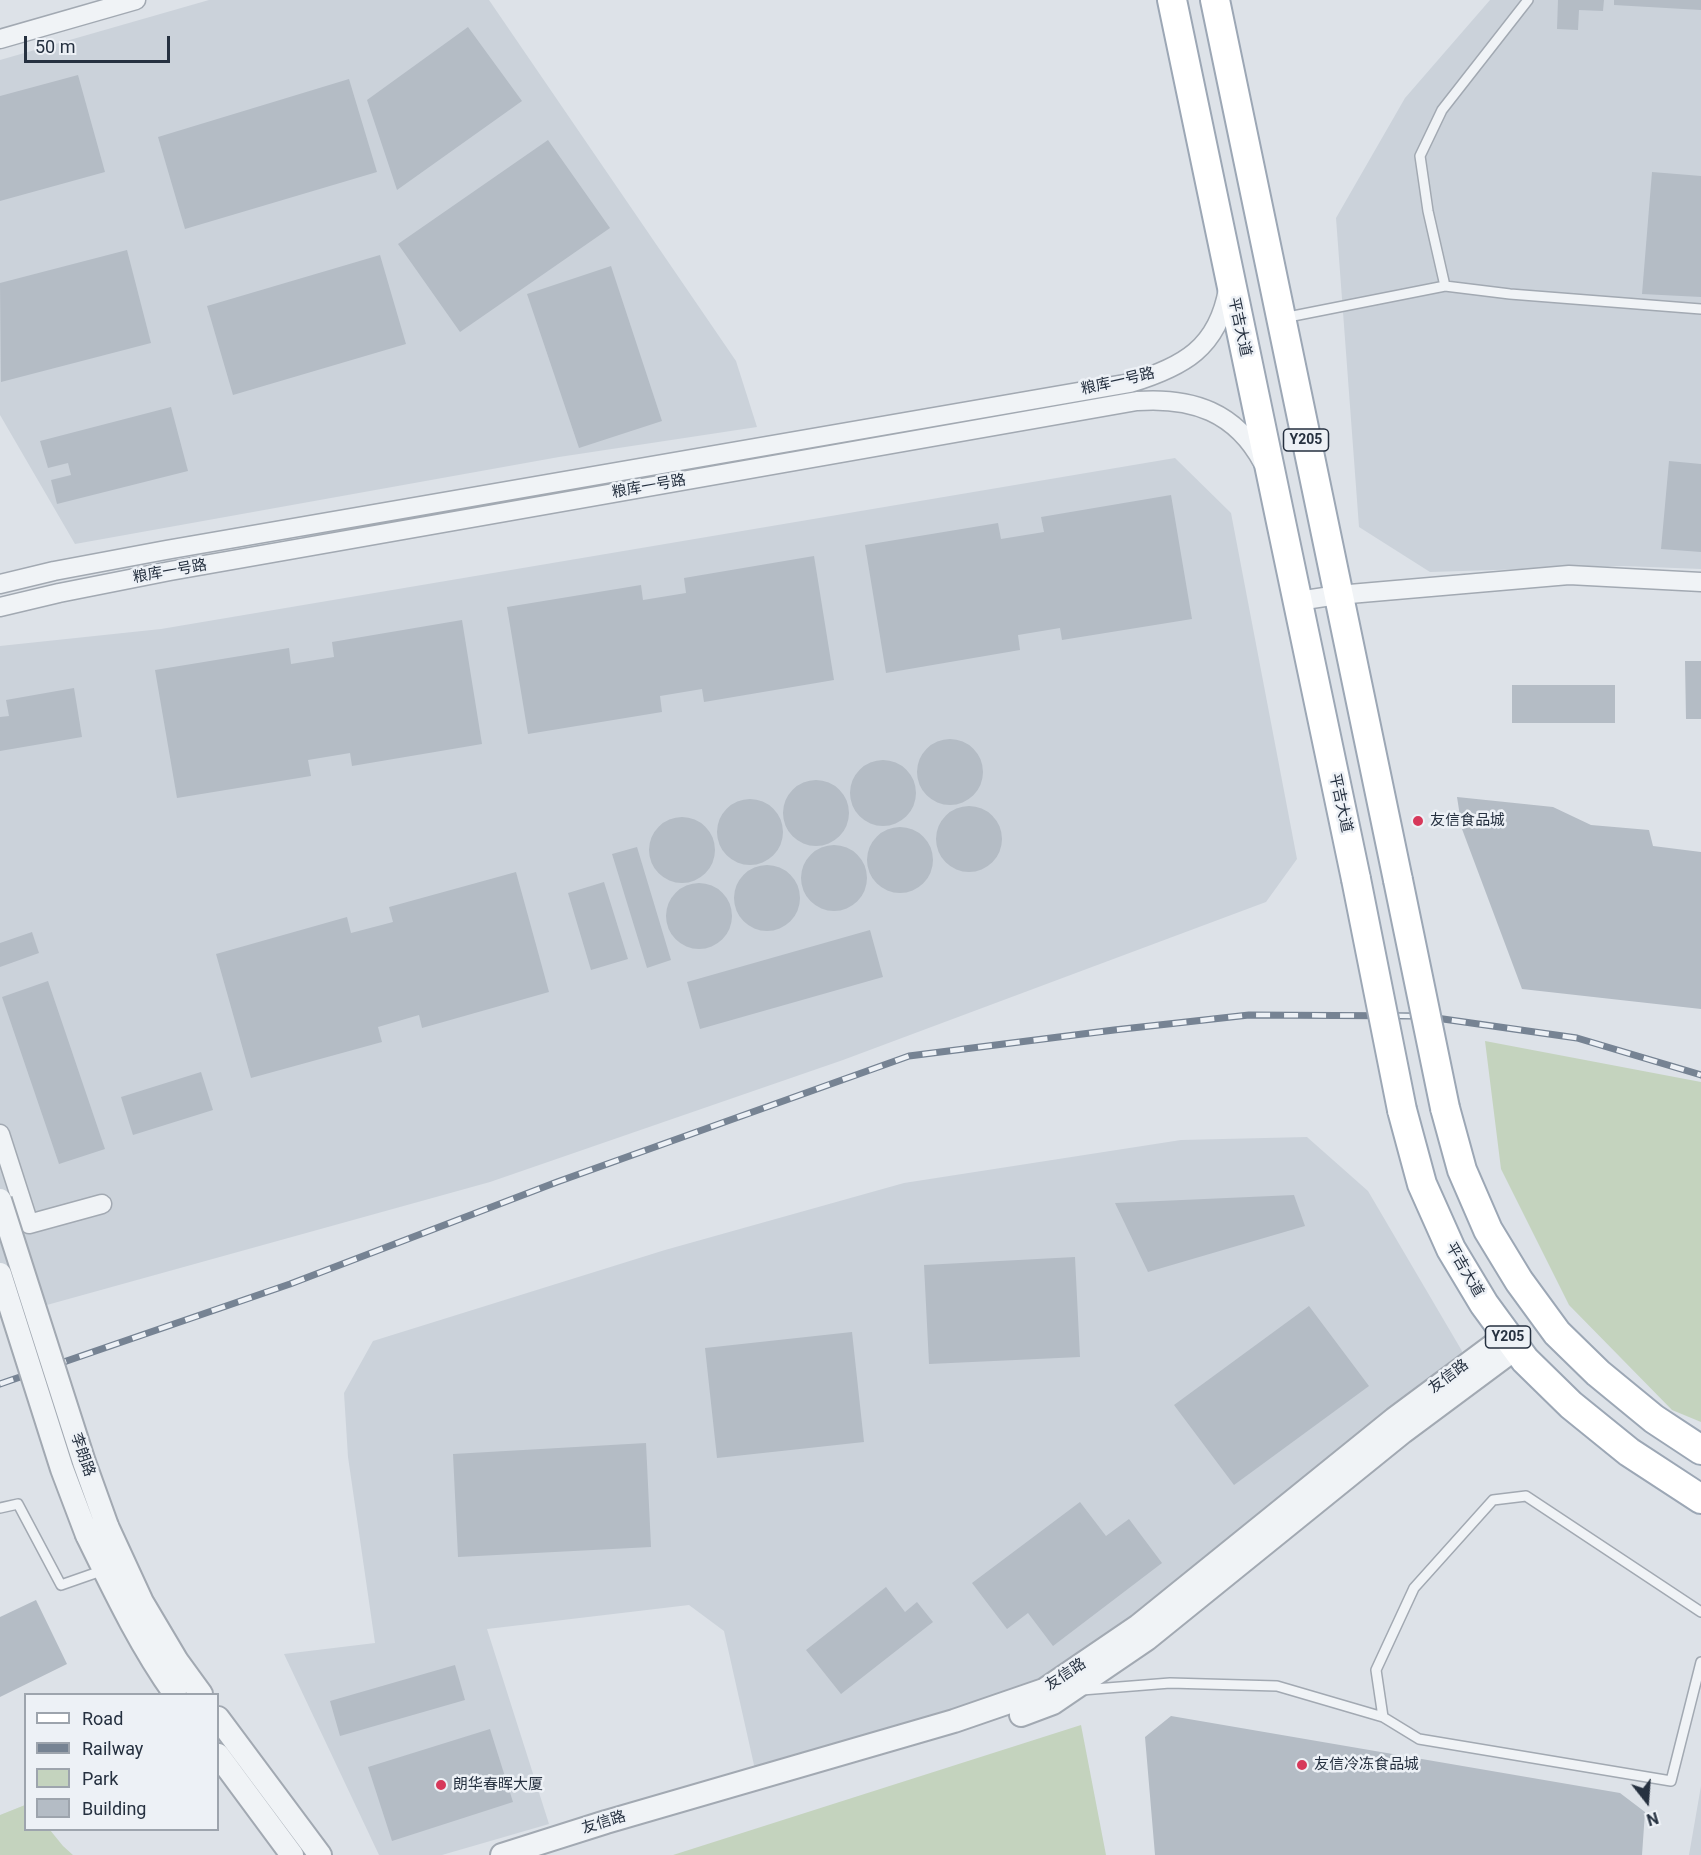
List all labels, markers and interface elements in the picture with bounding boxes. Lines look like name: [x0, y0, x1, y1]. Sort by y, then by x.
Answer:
scale bar: [27, 24, 172, 62]
text: 50 m: [35, 36, 75, 57]
street label: 平吉大道: [1224, 296, 1254, 358]
street label: 粮库一号路: [1079, 365, 1157, 399]
road number: Y205: [1284, 429, 1328, 451]
street label: 粮库一号路: [611, 472, 687, 502]
street label: 粮库一号路: [132, 557, 208, 587]
street label: 平吉大道: [1325, 772, 1355, 834]
place label: 友信食品城: [1430, 812, 1505, 830]
marker: 友信食品城: [1411, 814, 1425, 828]
street label: 平吉大道: [1441, 1240, 1487, 1300]
road number: Y205: [1486, 1326, 1530, 1348]
street label: 友信路: [1426, 1356, 1472, 1398]
street label: 李朗路: [66, 1431, 98, 1479]
street label: 友信路: [1042, 1655, 1090, 1695]
legend: [24, 1693, 219, 1831]
text: Road: [82, 1708, 123, 1729]
text: Railway: [82, 1738, 143, 1759]
place label: 友信冷冻食品城: [1314, 1756, 1419, 1774]
marker: 友信冷冻食品城: [1295, 1758, 1309, 1772]
text: Park: [82, 1768, 118, 1789]
north arrow: [1617, 1771, 1677, 1831]
place label: 朗华春晖大厦: [453, 1776, 543, 1794]
marker: 朗华春晖大厦: [434, 1778, 448, 1792]
text: Building: [82, 1798, 146, 1819]
street label: 友信路: [580, 1808, 628, 1838]
text: N: [1644, 1808, 1661, 1829]

